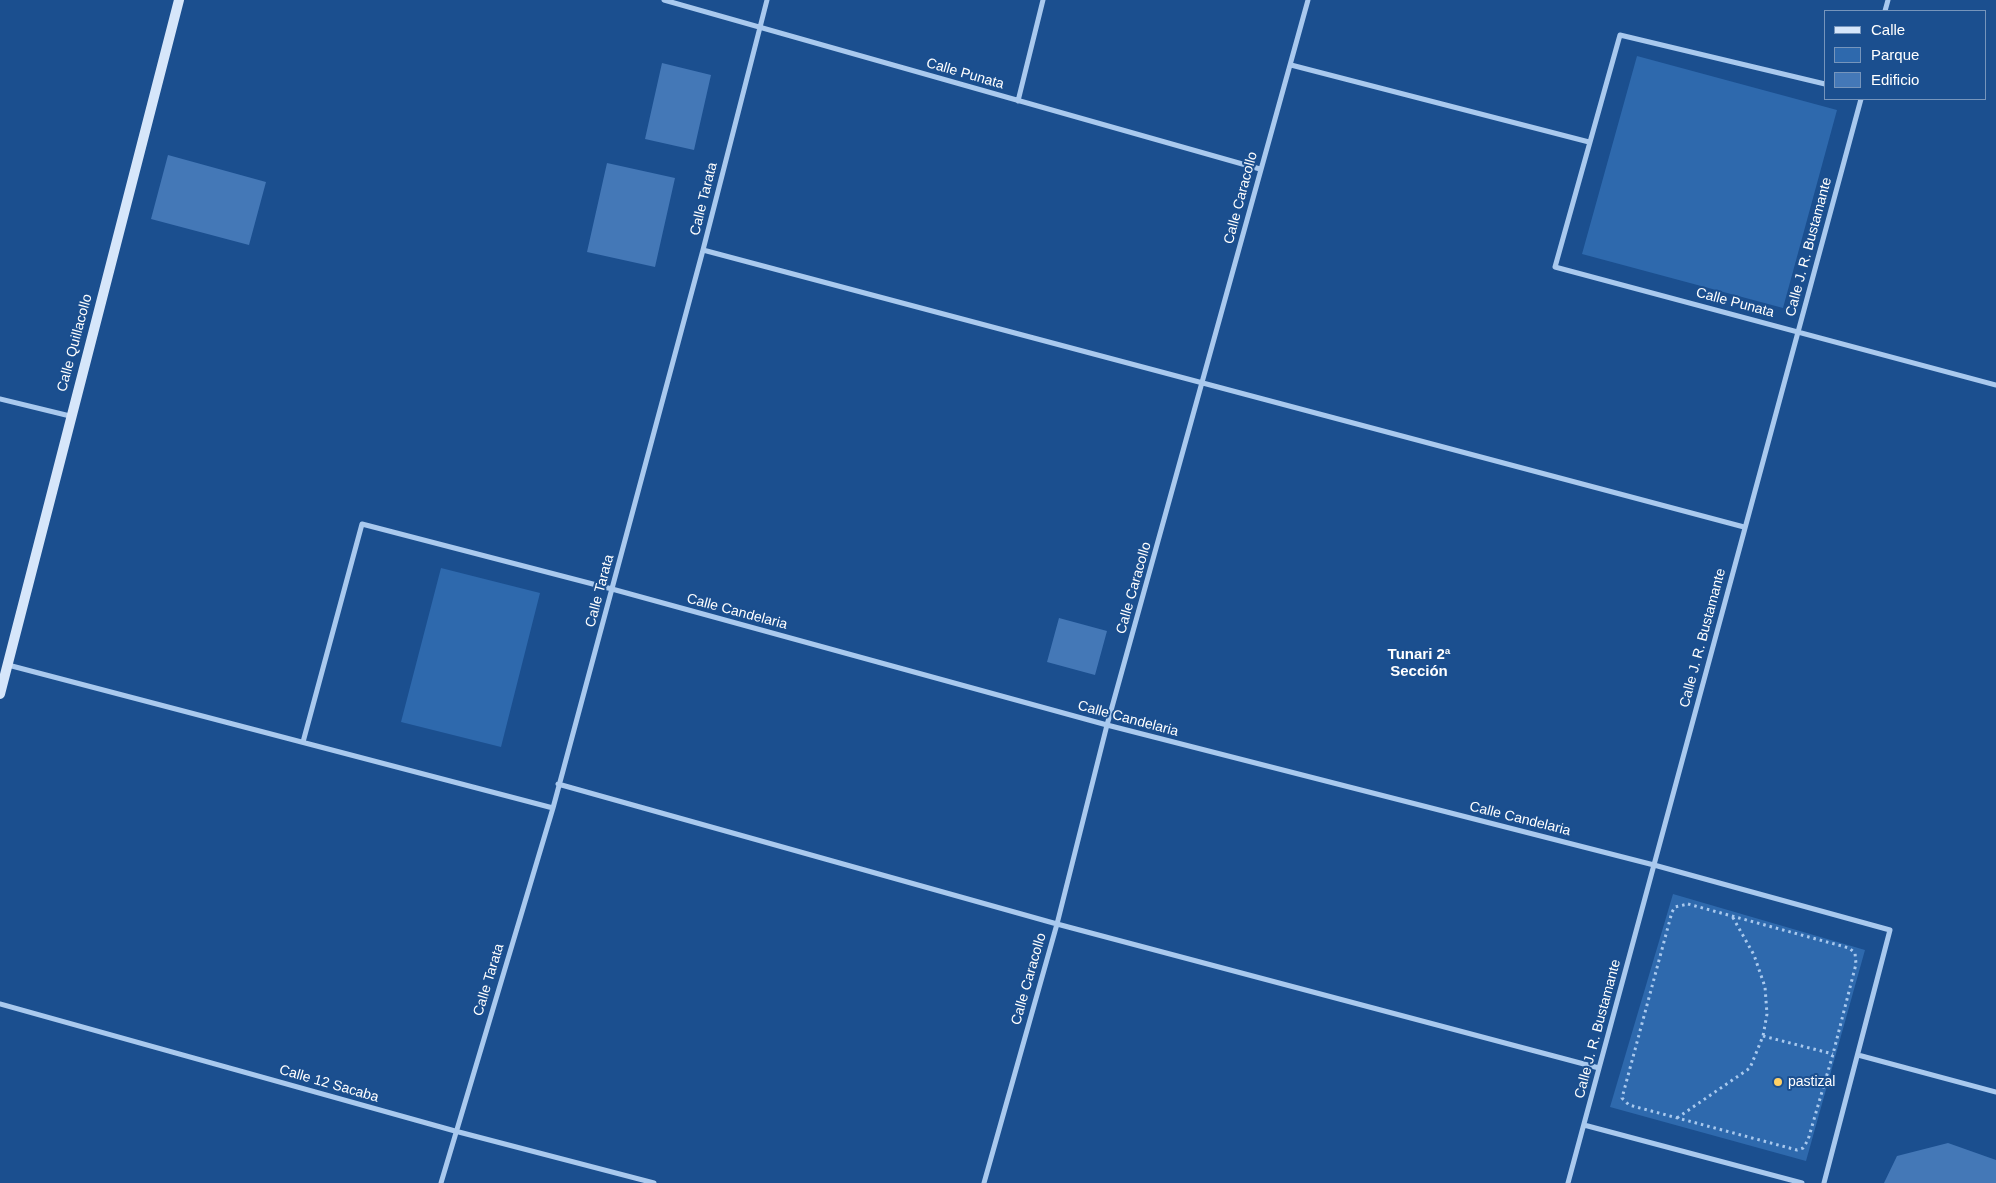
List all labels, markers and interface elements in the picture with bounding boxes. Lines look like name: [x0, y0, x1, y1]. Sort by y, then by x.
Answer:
legend: [1824, 10, 1986, 100]
text: Calle: [1871, 21, 1905, 38]
text: Parque: [1871, 46, 1919, 63]
street label: Calle Punata: [924, 55, 1006, 93]
text: Edificio: [1871, 71, 1919, 88]
street label: Calle Caracollo: [1221, 150, 1261, 246]
street label: Calle Tarata: [687, 161, 721, 237]
street label: Calle J. R. Bustamante: [1782, 176, 1836, 318]
street label: Calle Punata: [1694, 285, 1776, 321]
street label: Calle Quillacollo: [54, 292, 96, 394]
street label: Calle Caracollo: [1113, 540, 1155, 636]
street label: Calle Tarata: [582, 553, 618, 629]
street label: Calle J. R. Bustamante: [1676, 567, 1730, 709]
street label: Calle Candelaria: [685, 590, 789, 634]
district label: Tunari 2ª Sección: [1388, 646, 1450, 681]
street label: Calle Candelaria: [1076, 697, 1180, 741]
street label: Calle Candelaria: [1468, 798, 1572, 840]
street label: Calle Caracollo: [1008, 931, 1050, 1027]
street label: Calle Tarata: [470, 942, 508, 1018]
street label: Calle J. R. Bustamante: [1571, 958, 1625, 1100]
street label: Calle 12 Sacaba: [277, 1062, 381, 1106]
place label: pastizal: [1788, 1074, 1835, 1090]
marker: pastizal: [1772, 1076, 1784, 1088]

